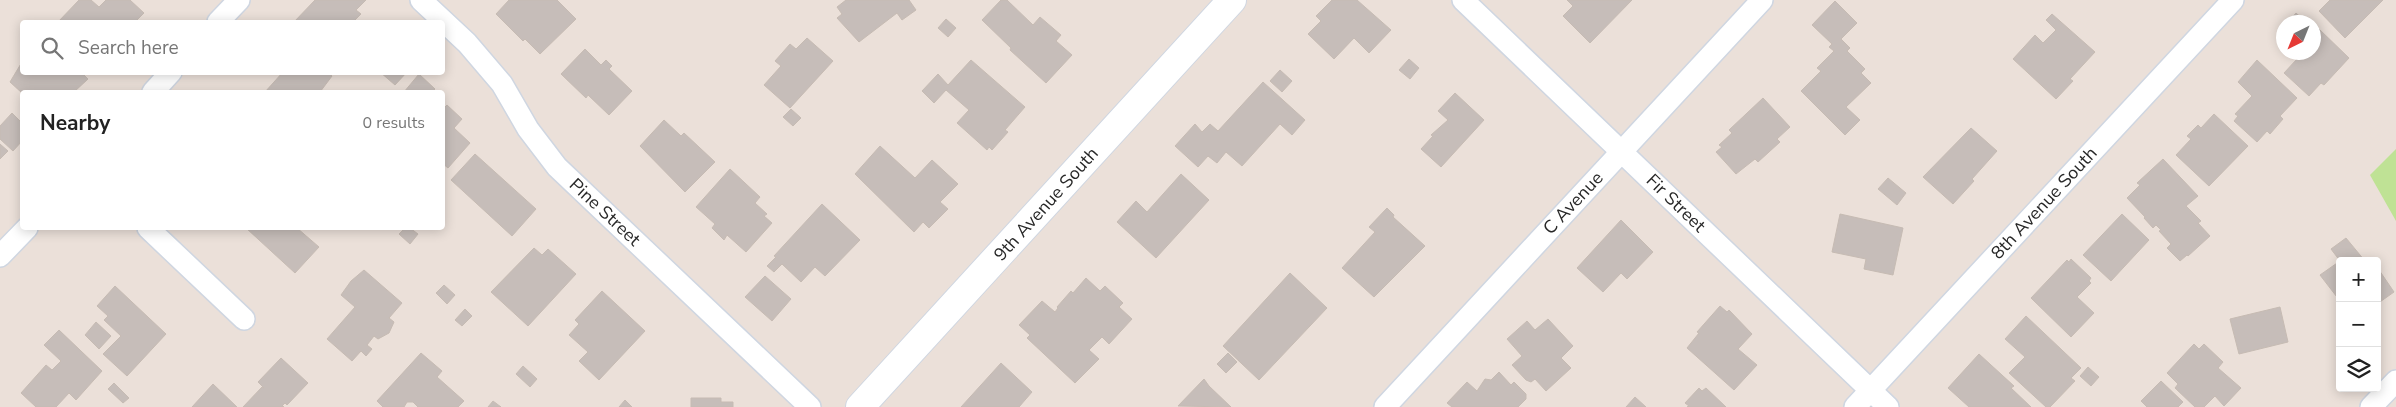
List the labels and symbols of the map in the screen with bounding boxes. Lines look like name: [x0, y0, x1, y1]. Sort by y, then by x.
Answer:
north arrow: [2276, 15, 2321, 60]
street label: 9th Avenue South: [988, 142, 1104, 266]
street label: 8th Avenue South: [1986, 142, 2102, 264]
street label: C Avenue: [1538, 166, 1608, 240]
street label: Fir Street: [1641, 169, 1712, 238]
street label: Pine Street: [564, 173, 646, 252]

